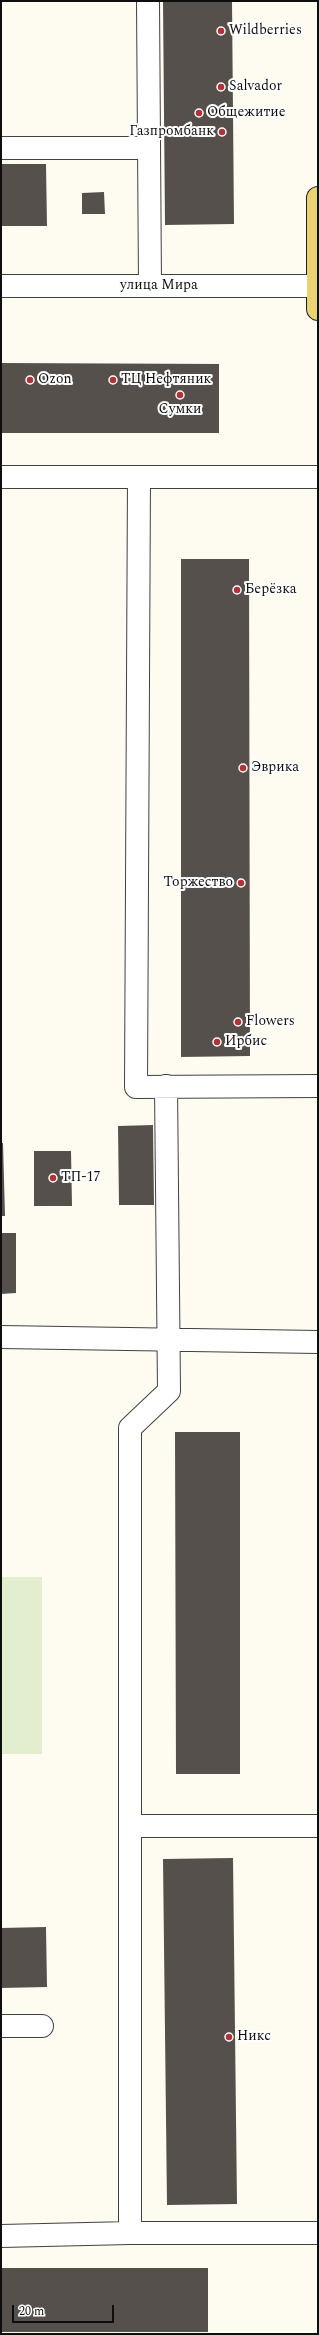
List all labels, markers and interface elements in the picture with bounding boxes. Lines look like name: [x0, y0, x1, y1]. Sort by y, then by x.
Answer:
place label: Wildberries: [229, 23, 302, 39]
marker: Wildberries: [216, 26, 226, 36]
place label: Salvador: [229, 79, 282, 95]
marker: Salvador: [216, 82, 226, 92]
place label: Общежитие: [207, 105, 285, 121]
marker: Общежитие: [194, 108, 204, 118]
place label: Газпромбанк: [129, 124, 214, 140]
marker: Газпромбанк: [217, 127, 227, 137]
street label: улица Мира: [120, 278, 198, 294]
place label: Ozon: [38, 372, 72, 388]
place label: ТЦ Нефтяник: [121, 372, 211, 388]
marker: Ozon: [25, 375, 35, 385]
marker: ТЦ Нефтяник: [108, 375, 118, 385]
marker: Сумки: [175, 390, 185, 400]
place label: Сумки: [158, 402, 202, 418]
place label: Берёзка: [245, 582, 297, 598]
marker: Берёзка: [232, 585, 242, 595]
place label: Эврика: [251, 760, 299, 776]
marker: Эврика: [238, 763, 248, 773]
place label: Торжество: [164, 875, 233, 891]
marker: Торжество: [236, 878, 246, 888]
place label: Flowers: [246, 1014, 295, 1030]
marker: Flowers: [233, 1017, 243, 1027]
place label: Ирбис: [225, 1034, 267, 1050]
marker: Ирбис: [212, 1037, 222, 1047]
place label: ТП-17: [61, 1170, 101, 1186]
marker: ТП-17: [48, 1173, 58, 1183]
place label: Никс: [237, 2029, 271, 2045]
marker: Никс: [224, 2032, 234, 2042]
scale bar: [14, 2297, 116, 2323]
text: 20 m: [19, 2302, 44, 2321]

